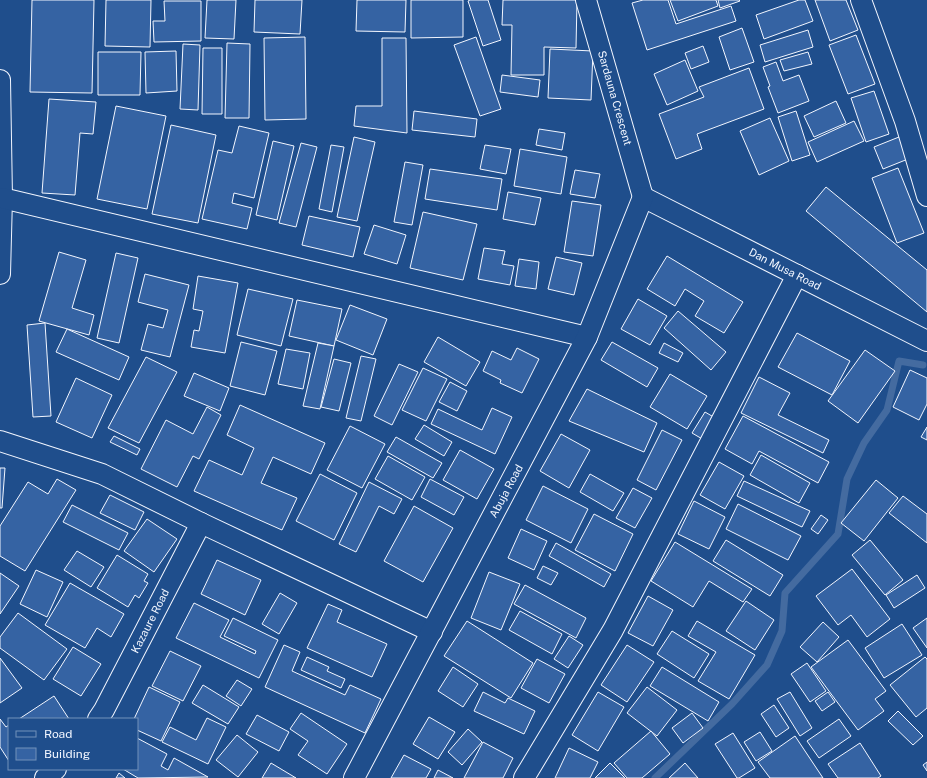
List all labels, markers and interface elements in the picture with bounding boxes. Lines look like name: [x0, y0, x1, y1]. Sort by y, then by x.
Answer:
street label: Sardauna Crescent: [596, 49, 634, 147]
street label: Dan Musa Road: [747, 246, 823, 292]
street label: Abuja Road: [487, 462, 525, 520]
street label: Kazaure Road: [129, 587, 171, 655]
legend: [8, 718, 138, 770]
text: Road: [44, 727, 72, 741]
text: Building: [44, 747, 90, 761]

